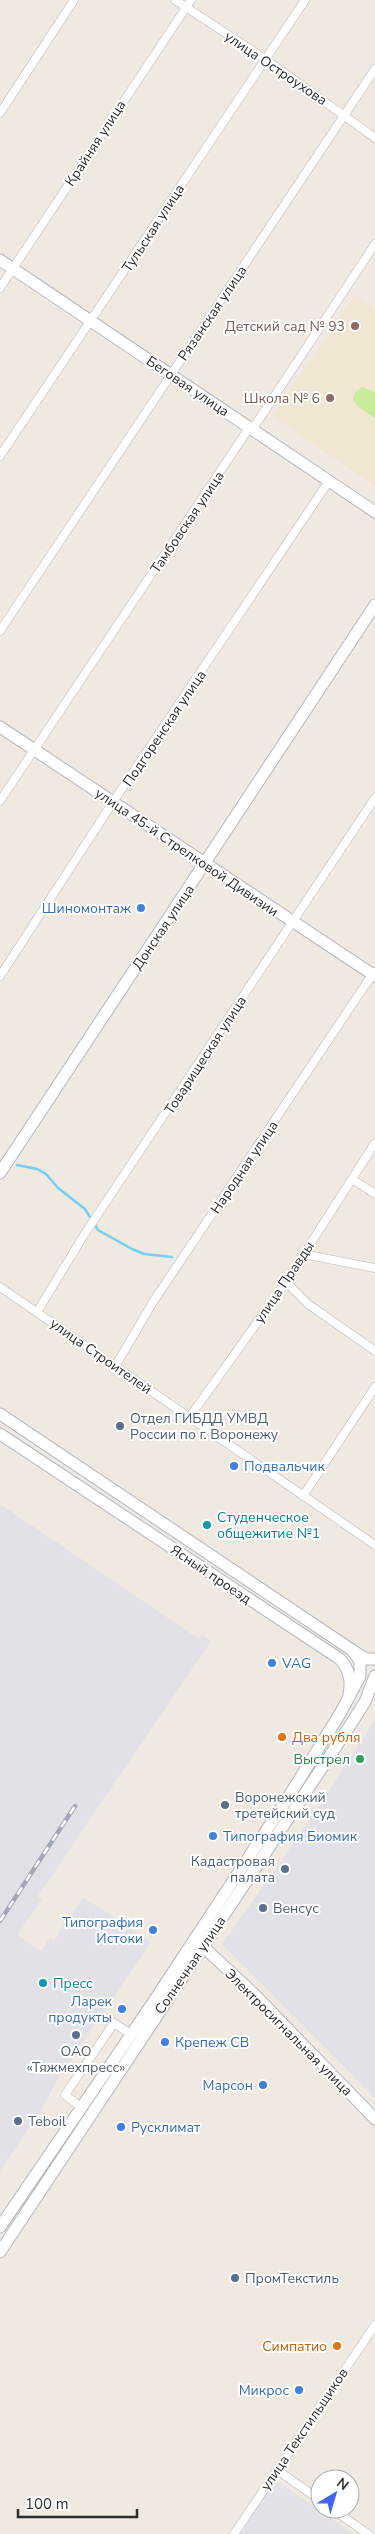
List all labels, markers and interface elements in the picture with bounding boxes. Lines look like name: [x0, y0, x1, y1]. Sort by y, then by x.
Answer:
street label: улица Остроухова: [221, 27, 331, 110]
street label: Крайняя улица: [61, 97, 130, 190]
street label: Тульская улица: [118, 180, 189, 276]
street label: Рязанская улица: [174, 262, 251, 365]
place label: Детский сад № 93: [225, 317, 345, 336]
marker: Детский сад № 93: [349, 320, 361, 332]
street label: Беговая улица: [143, 352, 233, 421]
place label: Школа № 6: [244, 389, 320, 408]
marker: Школа № 6: [324, 392, 336, 404]
street label: Тамбовская улица: [146, 467, 229, 577]
street label: Подгоренская улица: [118, 666, 210, 790]
street label: улица 45-й Стрелковой Дивизии: [91, 784, 282, 921]
street label: Донская улица: [128, 881, 199, 974]
place label: Шиномонтаж: [42, 899, 131, 918]
marker: Шиномонтаж: [135, 902, 147, 914]
street label: Товарищеская улица: [160, 992, 251, 1118]
street label: Народная улица: [206, 1117, 283, 1218]
street label: улица Правды: [250, 1237, 319, 1327]
street label: улица Строителей: [46, 1314, 155, 1399]
place label: Отдел ГИБДД УМВД России по г. Воронежу: [130, 1409, 279, 1444]
marker: Отдел ГИБДД УМВД России по г. Воронежу: [114, 1420, 126, 1432]
place label: Подвальчик: [244, 1457, 325, 1476]
marker: Подвальчик: [228, 1460, 240, 1472]
place label: Студенческое общежитие №1: [217, 1508, 320, 1543]
marker: Студенческое общежитие №1: [201, 1519, 213, 1531]
street label: Ясный проезд: [167, 1540, 255, 1608]
place label: VAG: [281, 1654, 311, 1673]
marker: VAG: [266, 1657, 278, 1669]
place label: Два рубля: [292, 1728, 361, 1747]
marker: Два рубля: [276, 1731, 288, 1743]
place label: Выстрел: [294, 1750, 350, 1769]
marker: Выстрел: [354, 1753, 366, 1765]
place label: Воронежский третейский суд: [235, 1788, 335, 1823]
marker: Воронежский третейский суд: [219, 1799, 231, 1811]
place label: Типография Биомик: [223, 1827, 358, 1846]
marker: Типография Биомик: [207, 1830, 219, 1842]
place label: Кадастровая палата: [191, 1852, 275, 1887]
marker: Кадастровая палата: [279, 1863, 291, 1875]
place label: Венсус: [273, 1899, 319, 1918]
marker: Венсус: [257, 1902, 269, 1914]
street label: Солнечная улица: [150, 1912, 230, 2018]
place label: Типография Истоки: [63, 1913, 143, 1948]
marker: Типография Истоки: [147, 1924, 159, 1936]
street label: Электросигнальная улица: [221, 1965, 356, 2100]
place label: Пресс: [53, 1974, 93, 1993]
marker: Пресс: [37, 1977, 49, 1989]
place label: Ларек продукты: [48, 1992, 113, 2027]
marker: Ларек продукты: [116, 2003, 128, 2015]
marker: ОАО «Тяжмехпресс»: [70, 2029, 82, 2041]
place label: Крепеж СВ: [175, 2033, 249, 2052]
marker: Крепеж СВ: [159, 2036, 171, 2048]
place label: ОАО «Тяжмехпресс»: [27, 2042, 125, 2077]
place label: Марсон: [202, 2076, 253, 2095]
marker: Марсон: [257, 2079, 269, 2091]
place label: Teboil: [28, 2112, 67, 2131]
marker: Teboil: [12, 2115, 24, 2127]
place label: Русклимат: [131, 2118, 201, 2137]
marker: Русклимат: [115, 2121, 127, 2133]
place label: ПромТекстиль: [245, 2269, 339, 2288]
marker: ПромТекстиль: [229, 2272, 241, 2284]
place label: Симпатио: [262, 2337, 327, 2356]
marker: Симпатио: [331, 2340, 343, 2352]
street label: улица Текстильщиков: [256, 2364, 353, 2494]
place label: Микрос: [239, 2381, 289, 2400]
marker: Микрос: [293, 2384, 305, 2396]
north arrow: [310, 2469, 360, 2519]
text: N: [333, 2473, 353, 2495]
scale bar: [18, 2486, 136, 2518]
text: 100 m: [25, 2494, 69, 2514]

